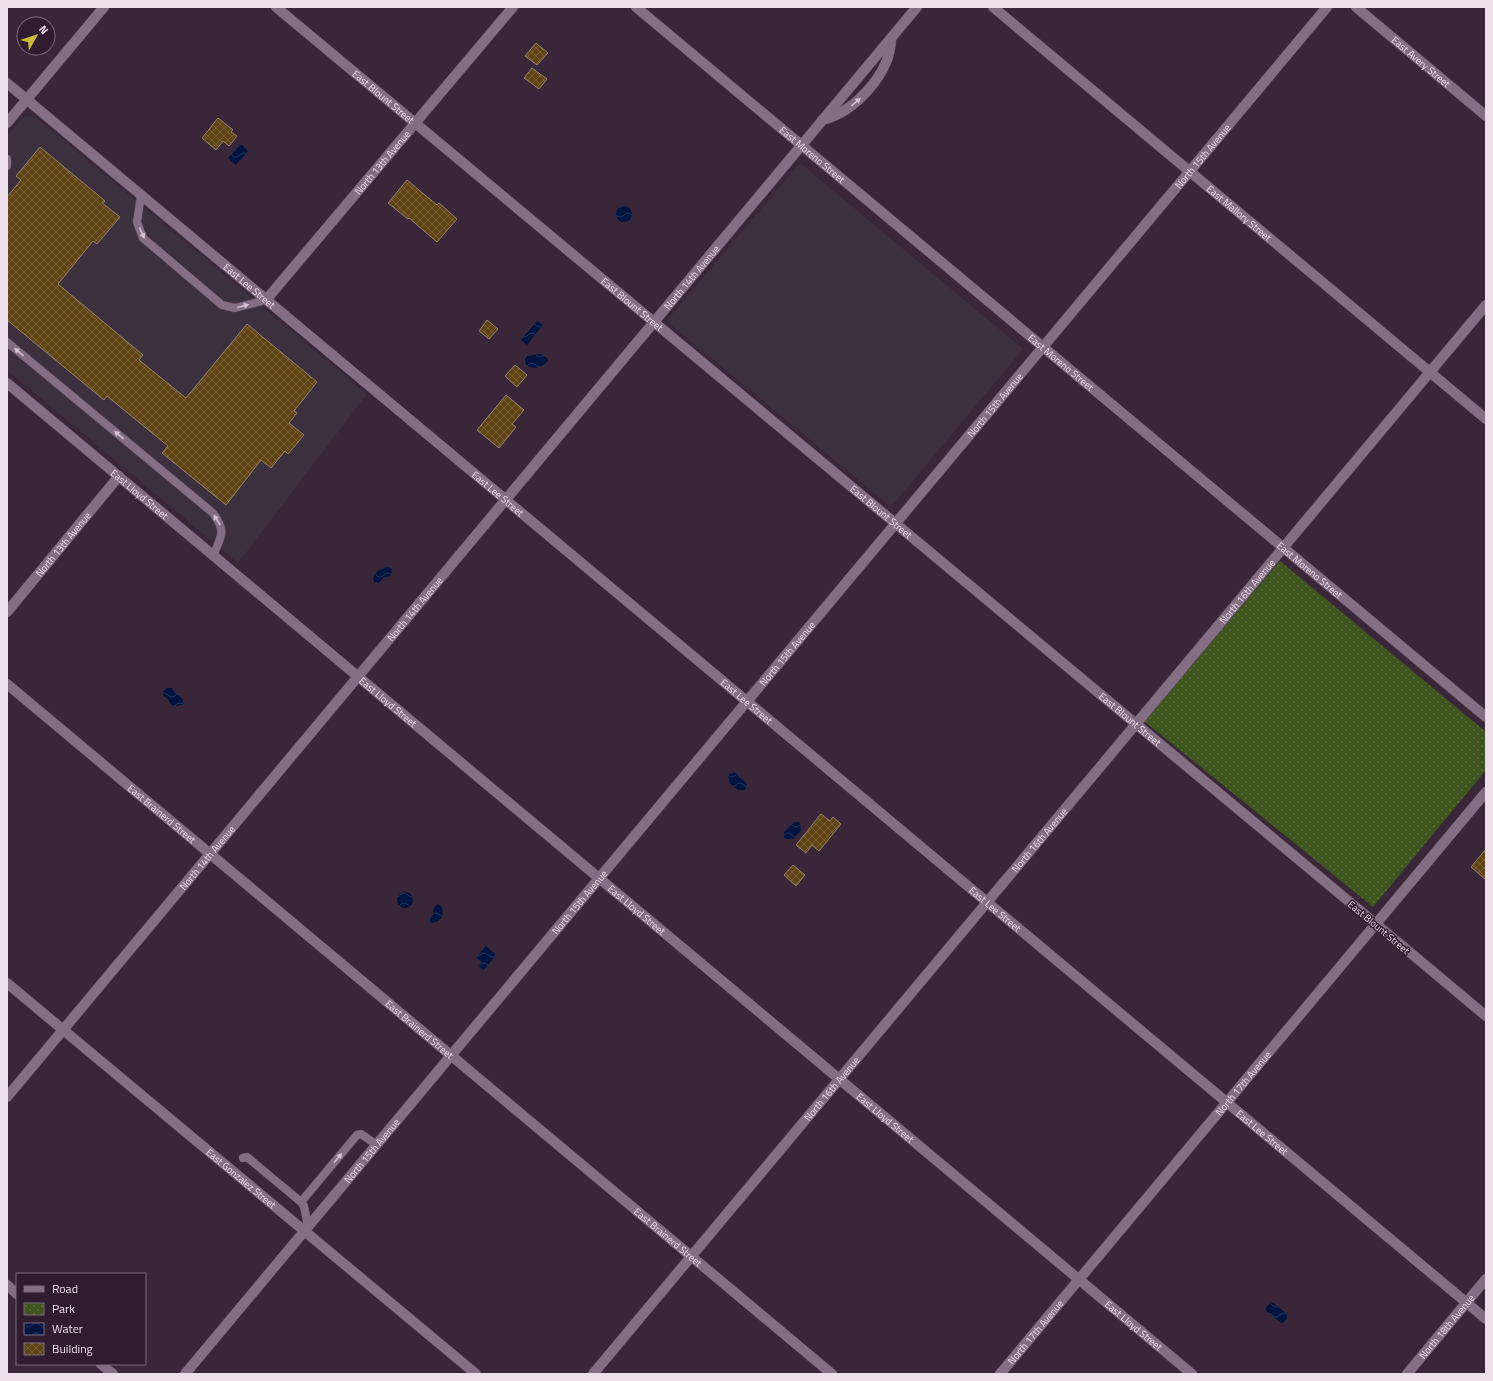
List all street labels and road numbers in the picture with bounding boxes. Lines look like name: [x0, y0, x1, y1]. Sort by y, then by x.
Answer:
street label: East Avery Street: [1388, 33, 1454, 91]
street label: East Blount Street: [349, 67, 418, 128]
street label: North 15th Avenue: [1171, 121, 1234, 192]
street label: East Moreno Street: [776, 123, 849, 187]
street label: North 13th Avenue: [351, 127, 414, 198]
street label: East Mallory Street: [1203, 182, 1275, 245]
street label: North 14th Avenue: [660, 242, 723, 313]
street label: East Lee Street: [220, 260, 279, 313]
street label: East Blount Street: [598, 274, 667, 335]
street label: East Moreno Street: [1025, 331, 1097, 395]
street label: North 15th Avenue: [964, 369, 1027, 441]
street label: East Lloyd Street: [107, 466, 172, 523]
street label: East Lee Street: [468, 468, 527, 520]
street label: East Blount Street: [847, 482, 916, 543]
street label: North 13th Avenue: [32, 509, 95, 580]
street label: East Moreno Street: [1273, 538, 1346, 603]
street label: North 16th Avenue: [1216, 556, 1279, 627]
street label: North 14th Avenue: [384, 574, 446, 645]
street label: North 15th Avenue: [756, 618, 819, 689]
street label: East Lloyd Street: [356, 674, 420, 731]
street label: East Lee Street: [717, 675, 776, 728]
street label: East Blount Street: [1095, 689, 1165, 750]
street label: East Brainerd Street: [124, 781, 199, 847]
street label: North 16th Avenue: [1008, 805, 1071, 876]
street label: North 14th Avenue: [176, 822, 239, 893]
street label: North 15th Avenue: [548, 867, 611, 938]
street label: East Lloyd Street: [604, 881, 669, 939]
street label: East Lee Street: [966, 883, 1025, 936]
street label: East Blount Street: [1344, 897, 1413, 958]
street label: East Brainerd Street: [382, 997, 457, 1063]
street label: North 17th Avenue: [1212, 1048, 1275, 1119]
street label: North 16th Avenue: [800, 1053, 863, 1124]
street label: East Lloyd Street: [853, 1089, 918, 1147]
street label: East Lee Street: [1233, 1106, 1292, 1159]
street label: North 15th Avenue: [340, 1115, 403, 1187]
street label: East Gonzalez Street: [203, 1145, 280, 1213]
street label: East Brainerd Street: [631, 1204, 706, 1271]
street label: North 18th Avenue: [1416, 1291, 1478, 1362]
street label: North 17th Avenue: [1004, 1297, 1067, 1368]
street label: East Lloyd Street: [1101, 1297, 1166, 1355]

